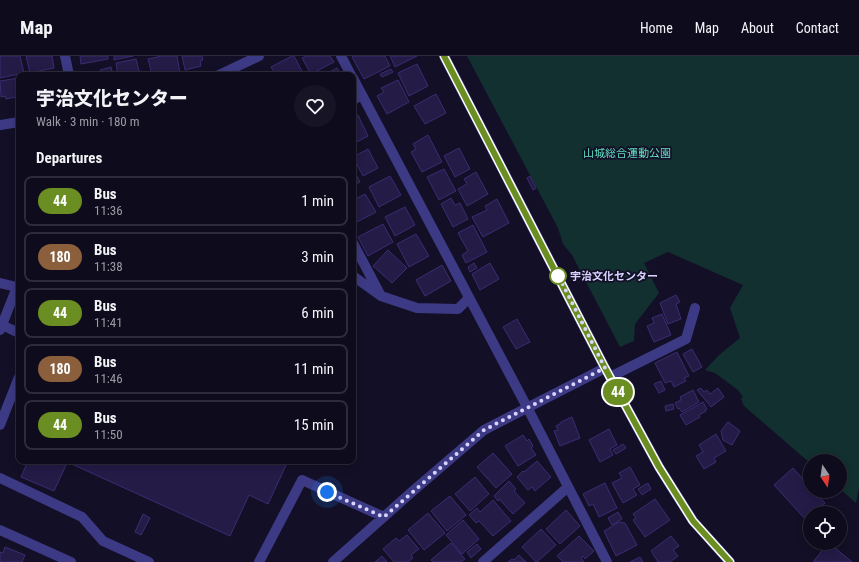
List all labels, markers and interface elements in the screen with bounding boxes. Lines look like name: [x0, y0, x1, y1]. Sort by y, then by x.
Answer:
text: Map: [20, 16, 53, 39]
text: Home: [640, 20, 673, 36]
text: Map: [695, 20, 719, 36]
text: About: [741, 20, 774, 36]
text: Contact: [796, 20, 839, 36]
button: heart: [294, 85, 336, 127]
text: 宇治文化センター: [36, 87, 188, 110]
text: Walk · 3 min · 180 m: [36, 114, 140, 129]
park label: 山城総合運動公園: [583, 147, 671, 160]
text: Departures: [36, 149, 102, 167]
text: Bus: [94, 185, 117, 203]
text: 1 min: [301, 192, 334, 210]
text: 44: [53, 193, 67, 209]
text: 11:36: [94, 203, 123, 218]
text: Bus: [94, 241, 117, 259]
text: 3 min: [301, 248, 334, 266]
text: 180: [49, 249, 71, 265]
text: 11:38: [94, 259, 123, 274]
marker: 宇治文化センター: [549, 267, 567, 285]
place label: 宇治文化センター: [570, 270, 658, 283]
text: Bus: [94, 297, 117, 315]
text: 6 min: [301, 304, 334, 322]
text: 44: [53, 305, 67, 321]
text: 11:41: [94, 315, 123, 330]
text: Bus: [94, 353, 117, 371]
text: 11 min: [294, 360, 334, 378]
text: 180: [49, 361, 71, 377]
text: 11:46: [94, 371, 123, 386]
line badge: 44: [600, 379, 636, 405]
text: 44: [611, 384, 625, 400]
text: Bus: [94, 409, 117, 427]
text: 15 min: [294, 416, 334, 434]
text: 44: [53, 417, 67, 433]
text: 11:50: [94, 427, 123, 442]
north arrow: [803, 454, 847, 498]
map controls: [803, 454, 847, 550]
your location: [317, 482, 337, 502]
button: locate: [803, 506, 847, 550]

